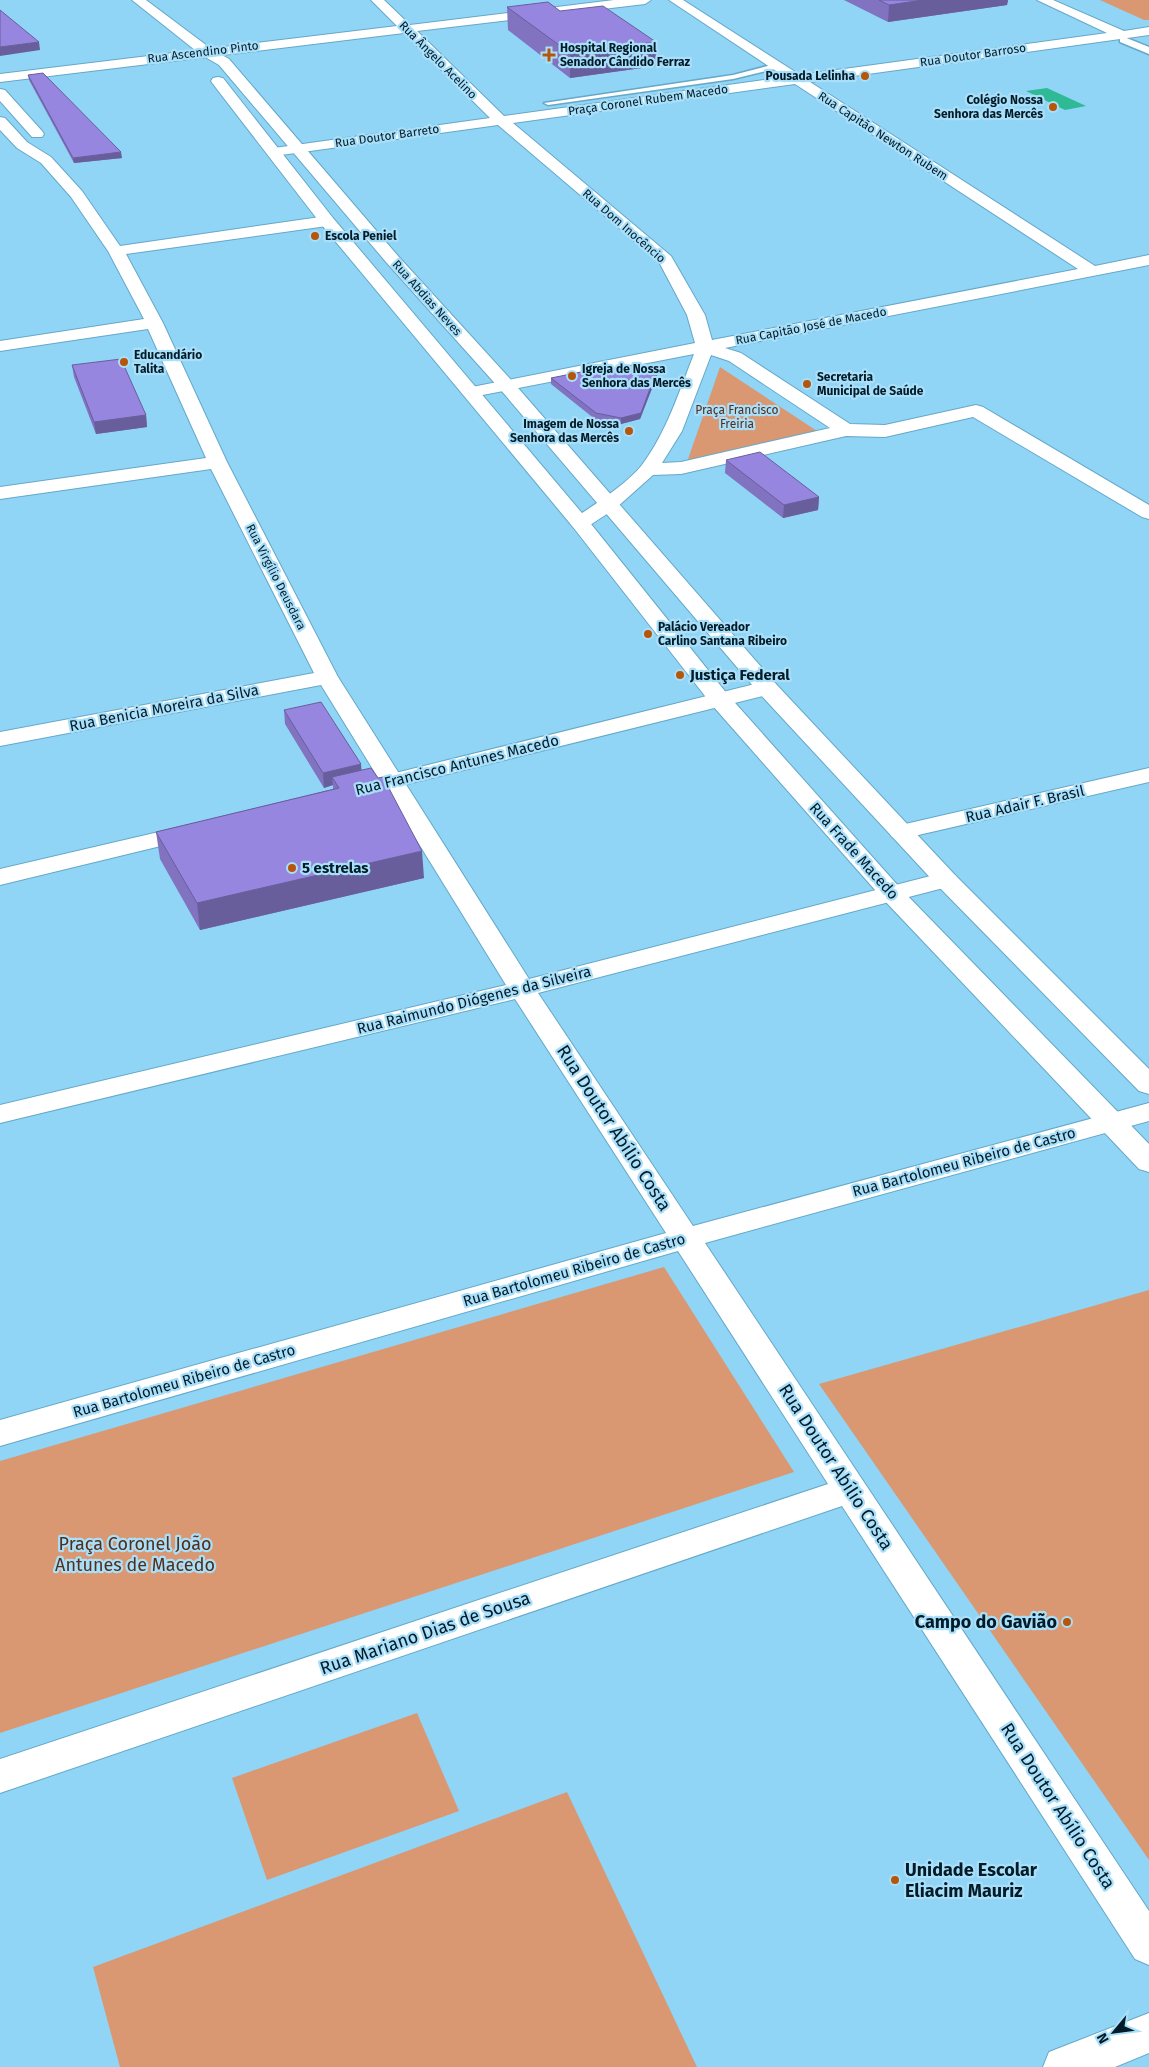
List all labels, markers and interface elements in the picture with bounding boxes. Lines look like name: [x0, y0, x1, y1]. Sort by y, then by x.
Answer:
street label: Rua Ângelo Acelino: [396, 18, 480, 102]
street label: Rua Ascendino Pinto: [147, 38, 259, 66]
place label: Hospital Regional Senador Cândido Ferraz: [560, 41, 691, 69]
street label: Rua Doutor Barroso: [919, 41, 1027, 69]
marker: Hospital Regional Senador Cândido Ferraz: [542, 48, 556, 62]
place label: Pousada Lelinha: [766, 69, 855, 83]
marker: Pousada Lelinha: [859, 70, 871, 82]
street label: Praça Coronel Rubem Macedo: [567, 82, 729, 118]
street label: Rua Capitão Newton Rubem: [816, 89, 950, 183]
place label: Colégio Nossa Senhora das Mercês: [934, 93, 1043, 121]
marker: Colégio Nossa Senhora das Mercês: [1047, 101, 1059, 113]
street label: Rua Doutor Barreto: [334, 122, 440, 150]
street label: Rua Dom Inocêncio: [580, 186, 668, 266]
place label: Escola Peniel: [325, 229, 397, 243]
marker: Escola Peniel: [309, 230, 321, 242]
street label: Rua Abdias Neves: [390, 257, 465, 339]
street label: Rua Capitão José de Macedo: [734, 304, 888, 348]
place label: Educandário Talita: [134, 348, 202, 376]
marker: Educandário Talita: [118, 356, 130, 368]
place label: Igreja de Nossa Senhora das Mercês: [582, 362, 691, 390]
marker: Igreja de Nossa Senhora das Mercês: [566, 370, 578, 382]
place label: Secretaria Municipal de Saúde: [817, 370, 924, 398]
marker: Secretaria Municipal de Saúde: [801, 378, 813, 390]
park label: Praça Francisco Freiria: [695, 403, 779, 431]
place label: Imagem de Nossa Senhora das Mercês: [510, 417, 619, 445]
marker: Imagem de Nossa Senhora das Mercês: [623, 425, 635, 437]
street label: Rua Virgílio Deusdara: [243, 522, 309, 632]
place label: Palácio Vereador Carlino Santana Ribeiro: [658, 620, 787, 648]
marker: Palácio Vereador Carlino Santana Ribeiro: [642, 628, 654, 640]
place label: Justiça Federal: [689, 666, 790, 685]
marker: Justiça Federal: [674, 669, 686, 681]
street label: Rua Benicia Moreira da Silva: [68, 681, 260, 735]
street label: Rua Francisco Antunes Macedo: [353, 731, 561, 799]
street label: Rua Adair F. Brasil: [964, 781, 1087, 826]
street label: Rua Frade Macedo: [806, 799, 902, 903]
place label: 5 estrelas: [302, 859, 368, 877]
marker: 5 estrelas: [286, 862, 298, 874]
street label: Rua Raimundo Diógenes da Silveira: [355, 962, 593, 1038]
street label: Rua Doutor Abílio Costa: [552, 1041, 676, 1215]
street label: Rua Bartolomeu Ribeiro de Castro: [850, 1123, 1078, 1201]
street label: Rua Bartolomeu Ribeiro de Castro: [461, 1230, 687, 1310]
street label: Rua Bartolomeu Ribeiro de Castro: [71, 1341, 297, 1421]
street label: Rua Doutor Abílio Costa: [774, 1380, 898, 1554]
park label: Praça Coronel João Antunes de Macedo: [55, 1533, 215, 1576]
street label: Rua Mariano Dias de Sousa: [317, 1587, 533, 1679]
place label: Campo do Gavião: [915, 1611, 1057, 1633]
marker: Campo do Gavião: [1061, 1616, 1073, 1628]
street label: Rua Doutor Abílio Costa: [996, 1719, 1120, 1893]
place label: Unidade Escolar Eliacim Mauriz: [905, 1859, 1038, 1902]
marker: Unidade Escolar Eliacim Mauriz: [889, 1874, 901, 1886]
north arrow: [1089, 2007, 1139, 2057]
text: N: [1093, 2030, 1113, 2046]

